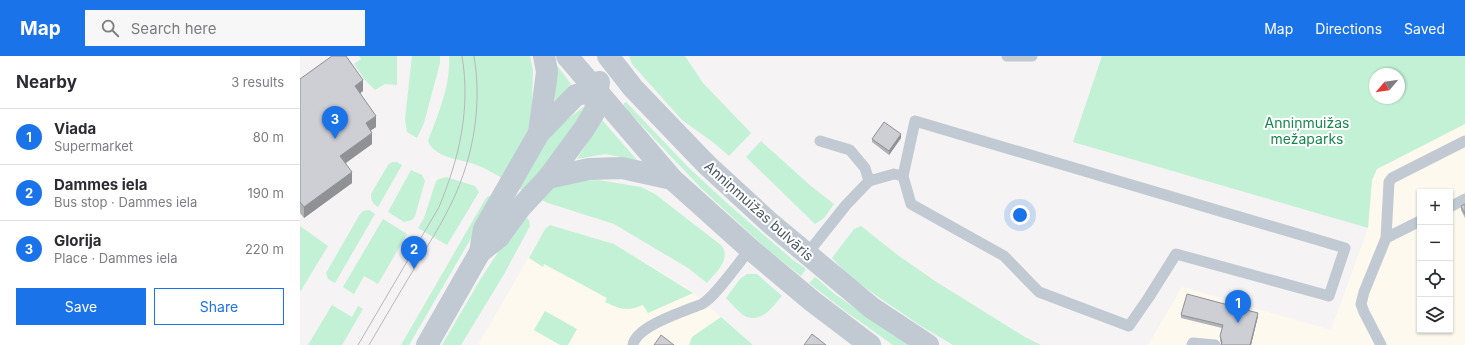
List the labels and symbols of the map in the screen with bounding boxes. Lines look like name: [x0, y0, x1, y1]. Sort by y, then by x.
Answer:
north arrow: [1369, 68, 1405, 104]
pin: 3: [322, 106, 348, 139]
park label: Anniņmuižas mežaparks: [1265, 114, 1349, 147]
street label: Anniņmuižas bulvāris: [701, 157, 817, 265]
your location: [1010, 205, 1030, 225]
pin: 2: [401, 236, 427, 269]
pin: 1: [1225, 290, 1251, 323]

